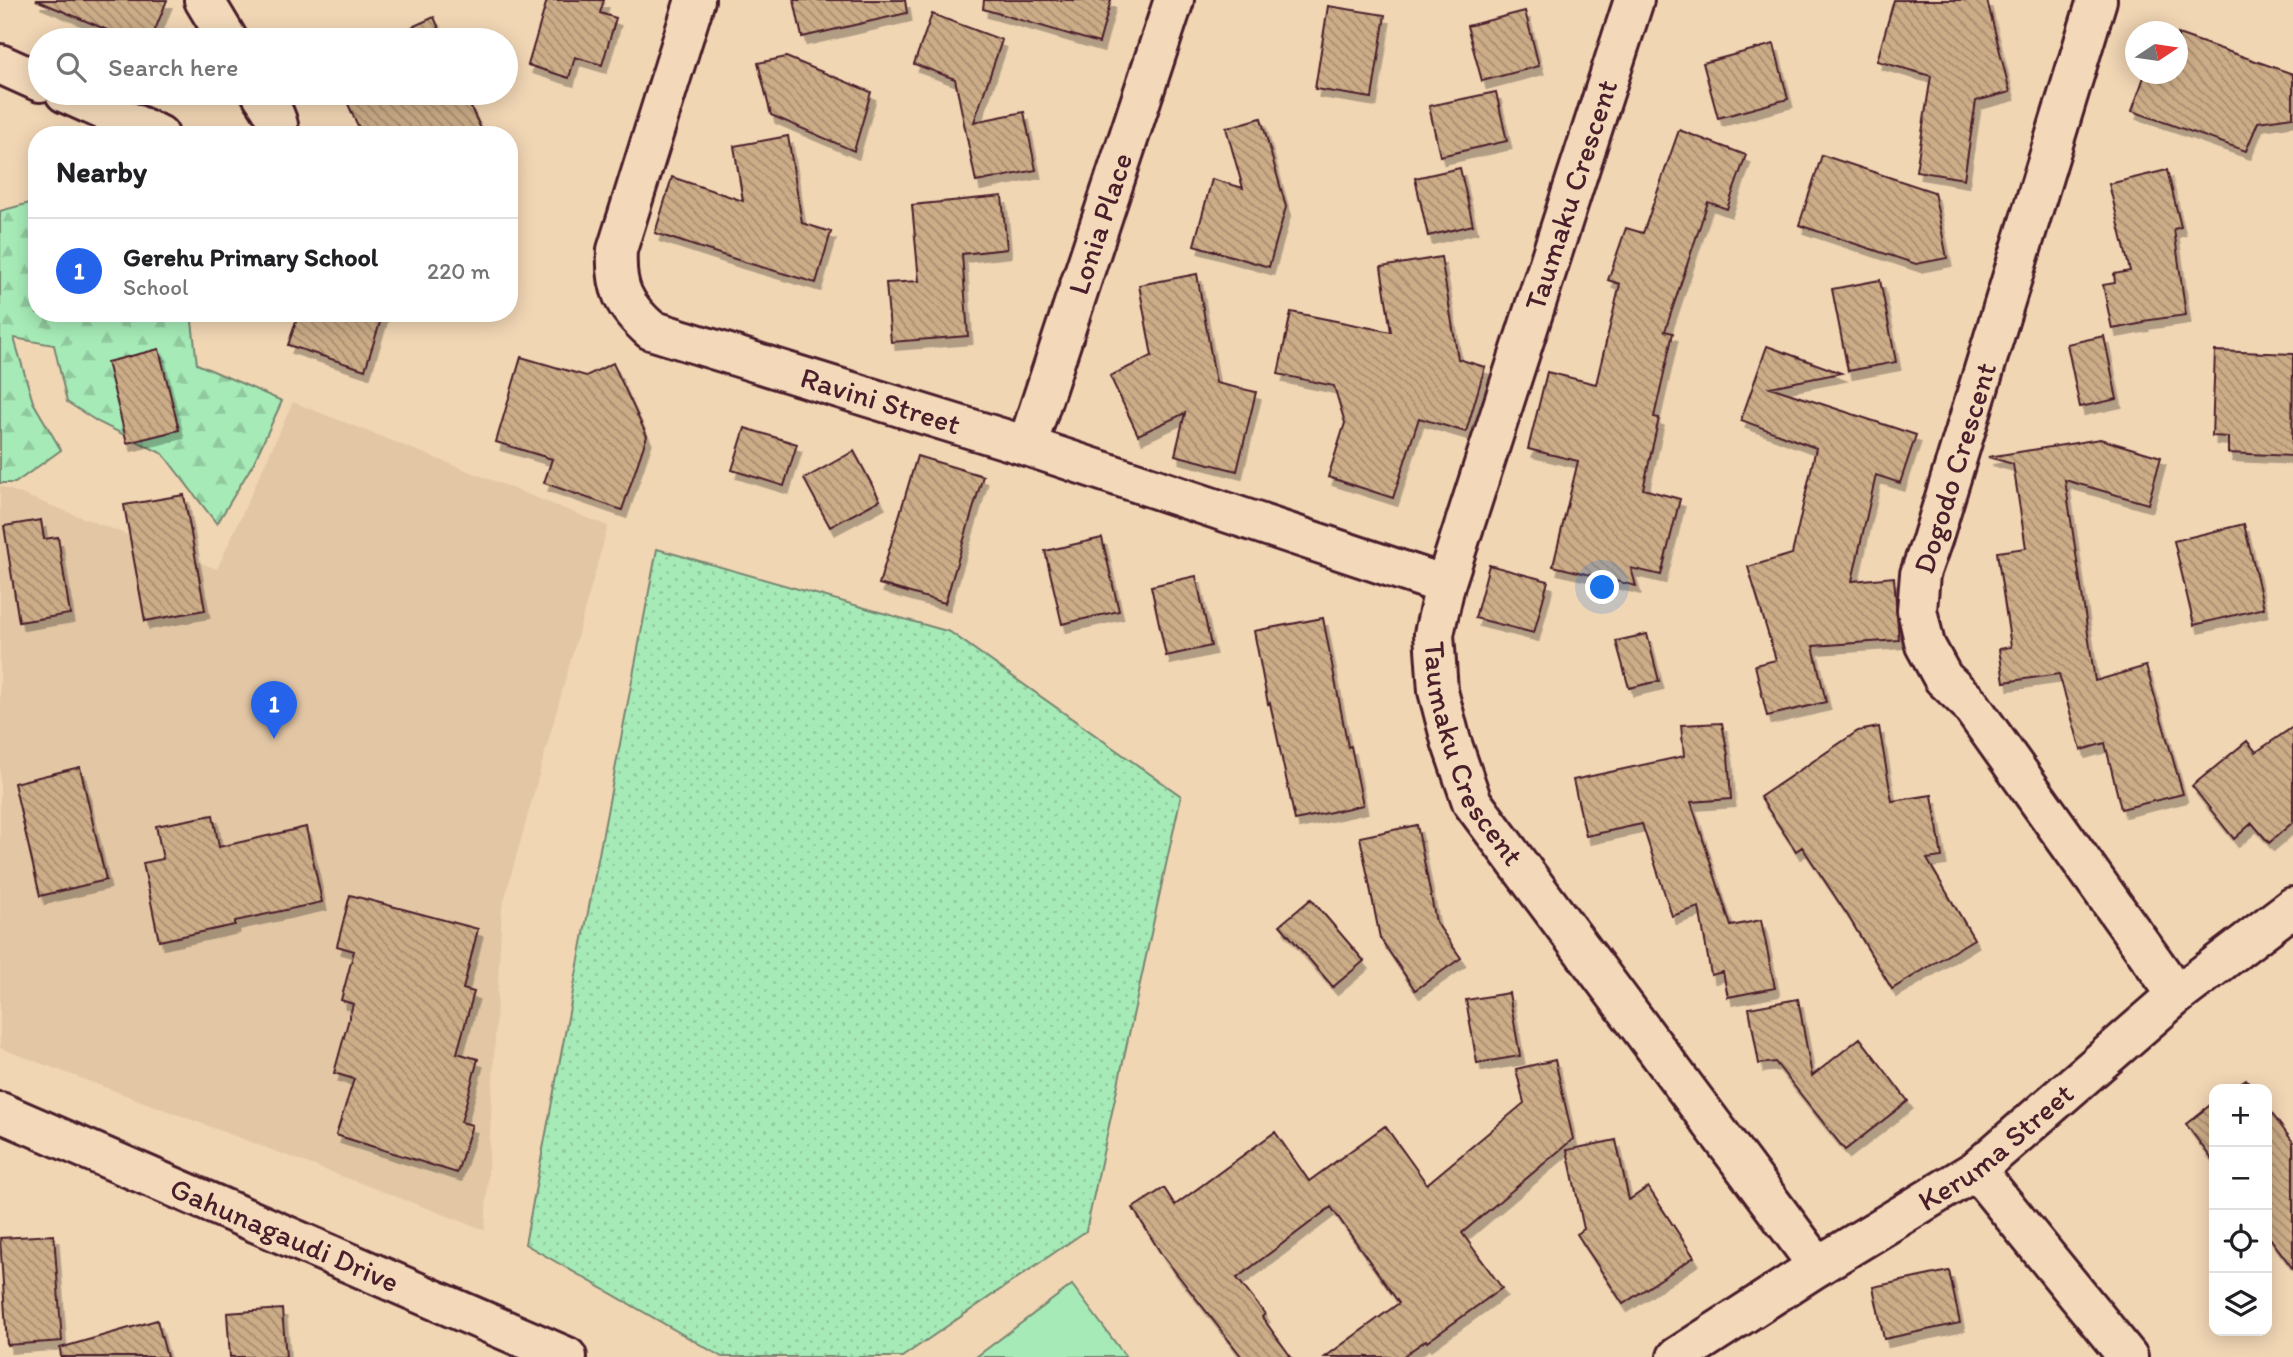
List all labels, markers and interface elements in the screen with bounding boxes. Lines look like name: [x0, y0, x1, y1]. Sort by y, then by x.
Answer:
north arrow: [2125, 21, 2188, 84]
search box: [28, 28, 518, 105]
icon: search: [52, 48, 90, 86]
text: Search here: [108, 51, 238, 83]
street label: Taumaku Crescent: [1516, 75, 1625, 315]
street label: Lonia Place: [1059, 148, 1140, 299]
text: Nearby: [56, 153, 147, 190]
text: Gerehu Primary School: [123, 241, 378, 273]
text: 1: [74, 257, 84, 285]
text: 220 m: [427, 257, 490, 285]
text: School: [123, 273, 188, 301]
street label: Ravini Street: [796, 358, 965, 442]
street label: Dogodo Crescent: [1905, 358, 2004, 578]
your location: [1585, 570, 1619, 604]
street label: Taumaku Crescent: [1417, 640, 1532, 873]
pin: 1: [251, 681, 297, 739]
street label: Keruma Street: [1911, 1075, 2081, 1219]
map controls: [2209, 1084, 2272, 1336]
button: +: [2209, 1084, 2272, 1147]
button: −: [2209, 1147, 2272, 1210]
street label: Gahunagaudi Drive: [165, 1169, 405, 1300]
button: locate: [2209, 1210, 2272, 1273]
button: layers: [2209, 1273, 2272, 1336]

